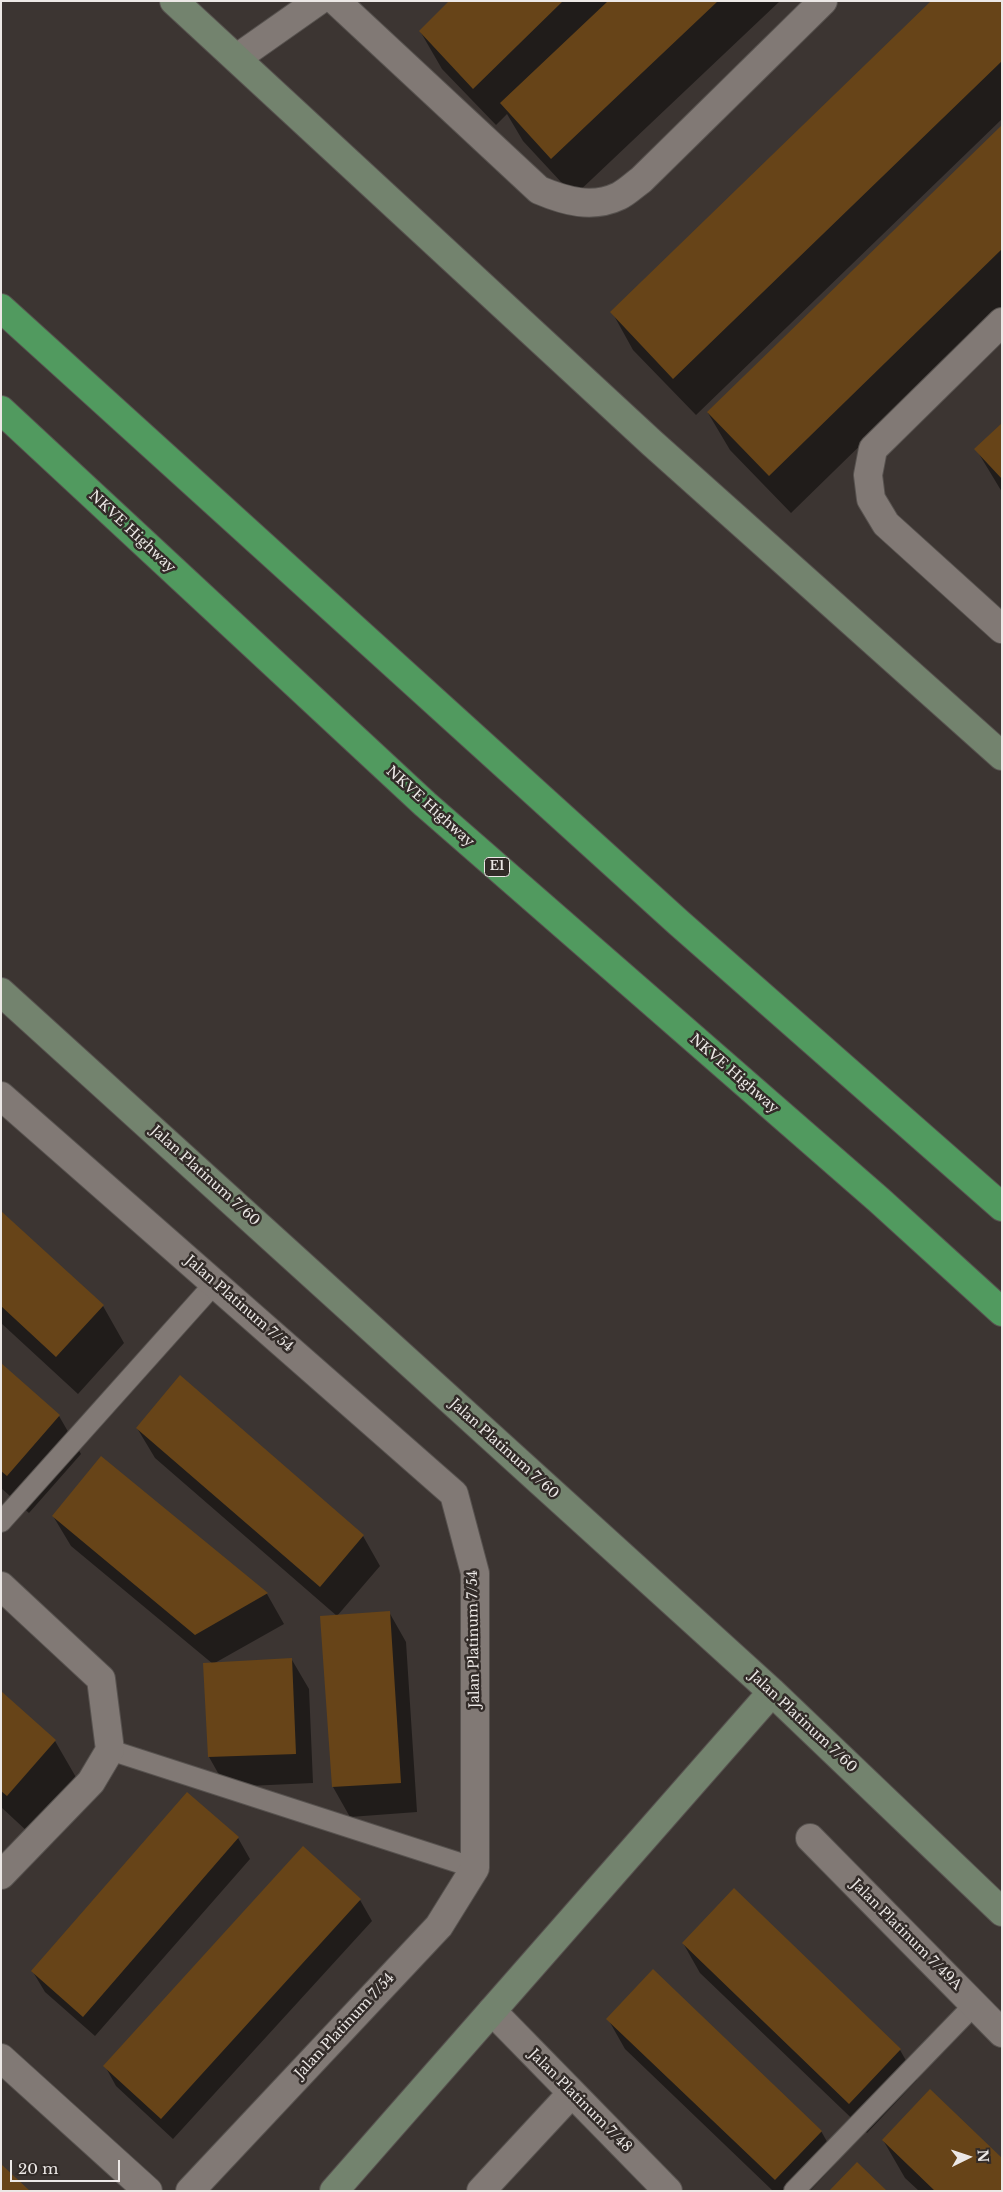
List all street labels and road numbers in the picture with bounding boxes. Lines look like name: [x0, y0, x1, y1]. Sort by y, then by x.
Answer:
street label: NKVE Highway: [85, 488, 179, 576]
street label: NKVE Highway: [383, 763, 477, 851]
road number: E1: [484, 858, 510, 876]
street label: NKVE Highway: [686, 1031, 782, 1117]
street label: Jalan Platinum 7/60: [147, 1123, 263, 1229]
street label: Jalan Platinum 7/54: [181, 1252, 297, 1356]
street label: Jalan Platinum 7/60: [446, 1396, 562, 1502]
street label: Jalan Platinum 7/54: [464, 1570, 484, 1708]
street label: Jalan Platinum 7/60: [746, 1668, 860, 1776]
street label: Jalan Platinum 7/49A: [847, 1876, 965, 1994]
street label: Jalan Platinum 7/54: [292, 1970, 398, 2082]
street label: Jalan Platinum 7/48: [525, 2046, 635, 2156]

